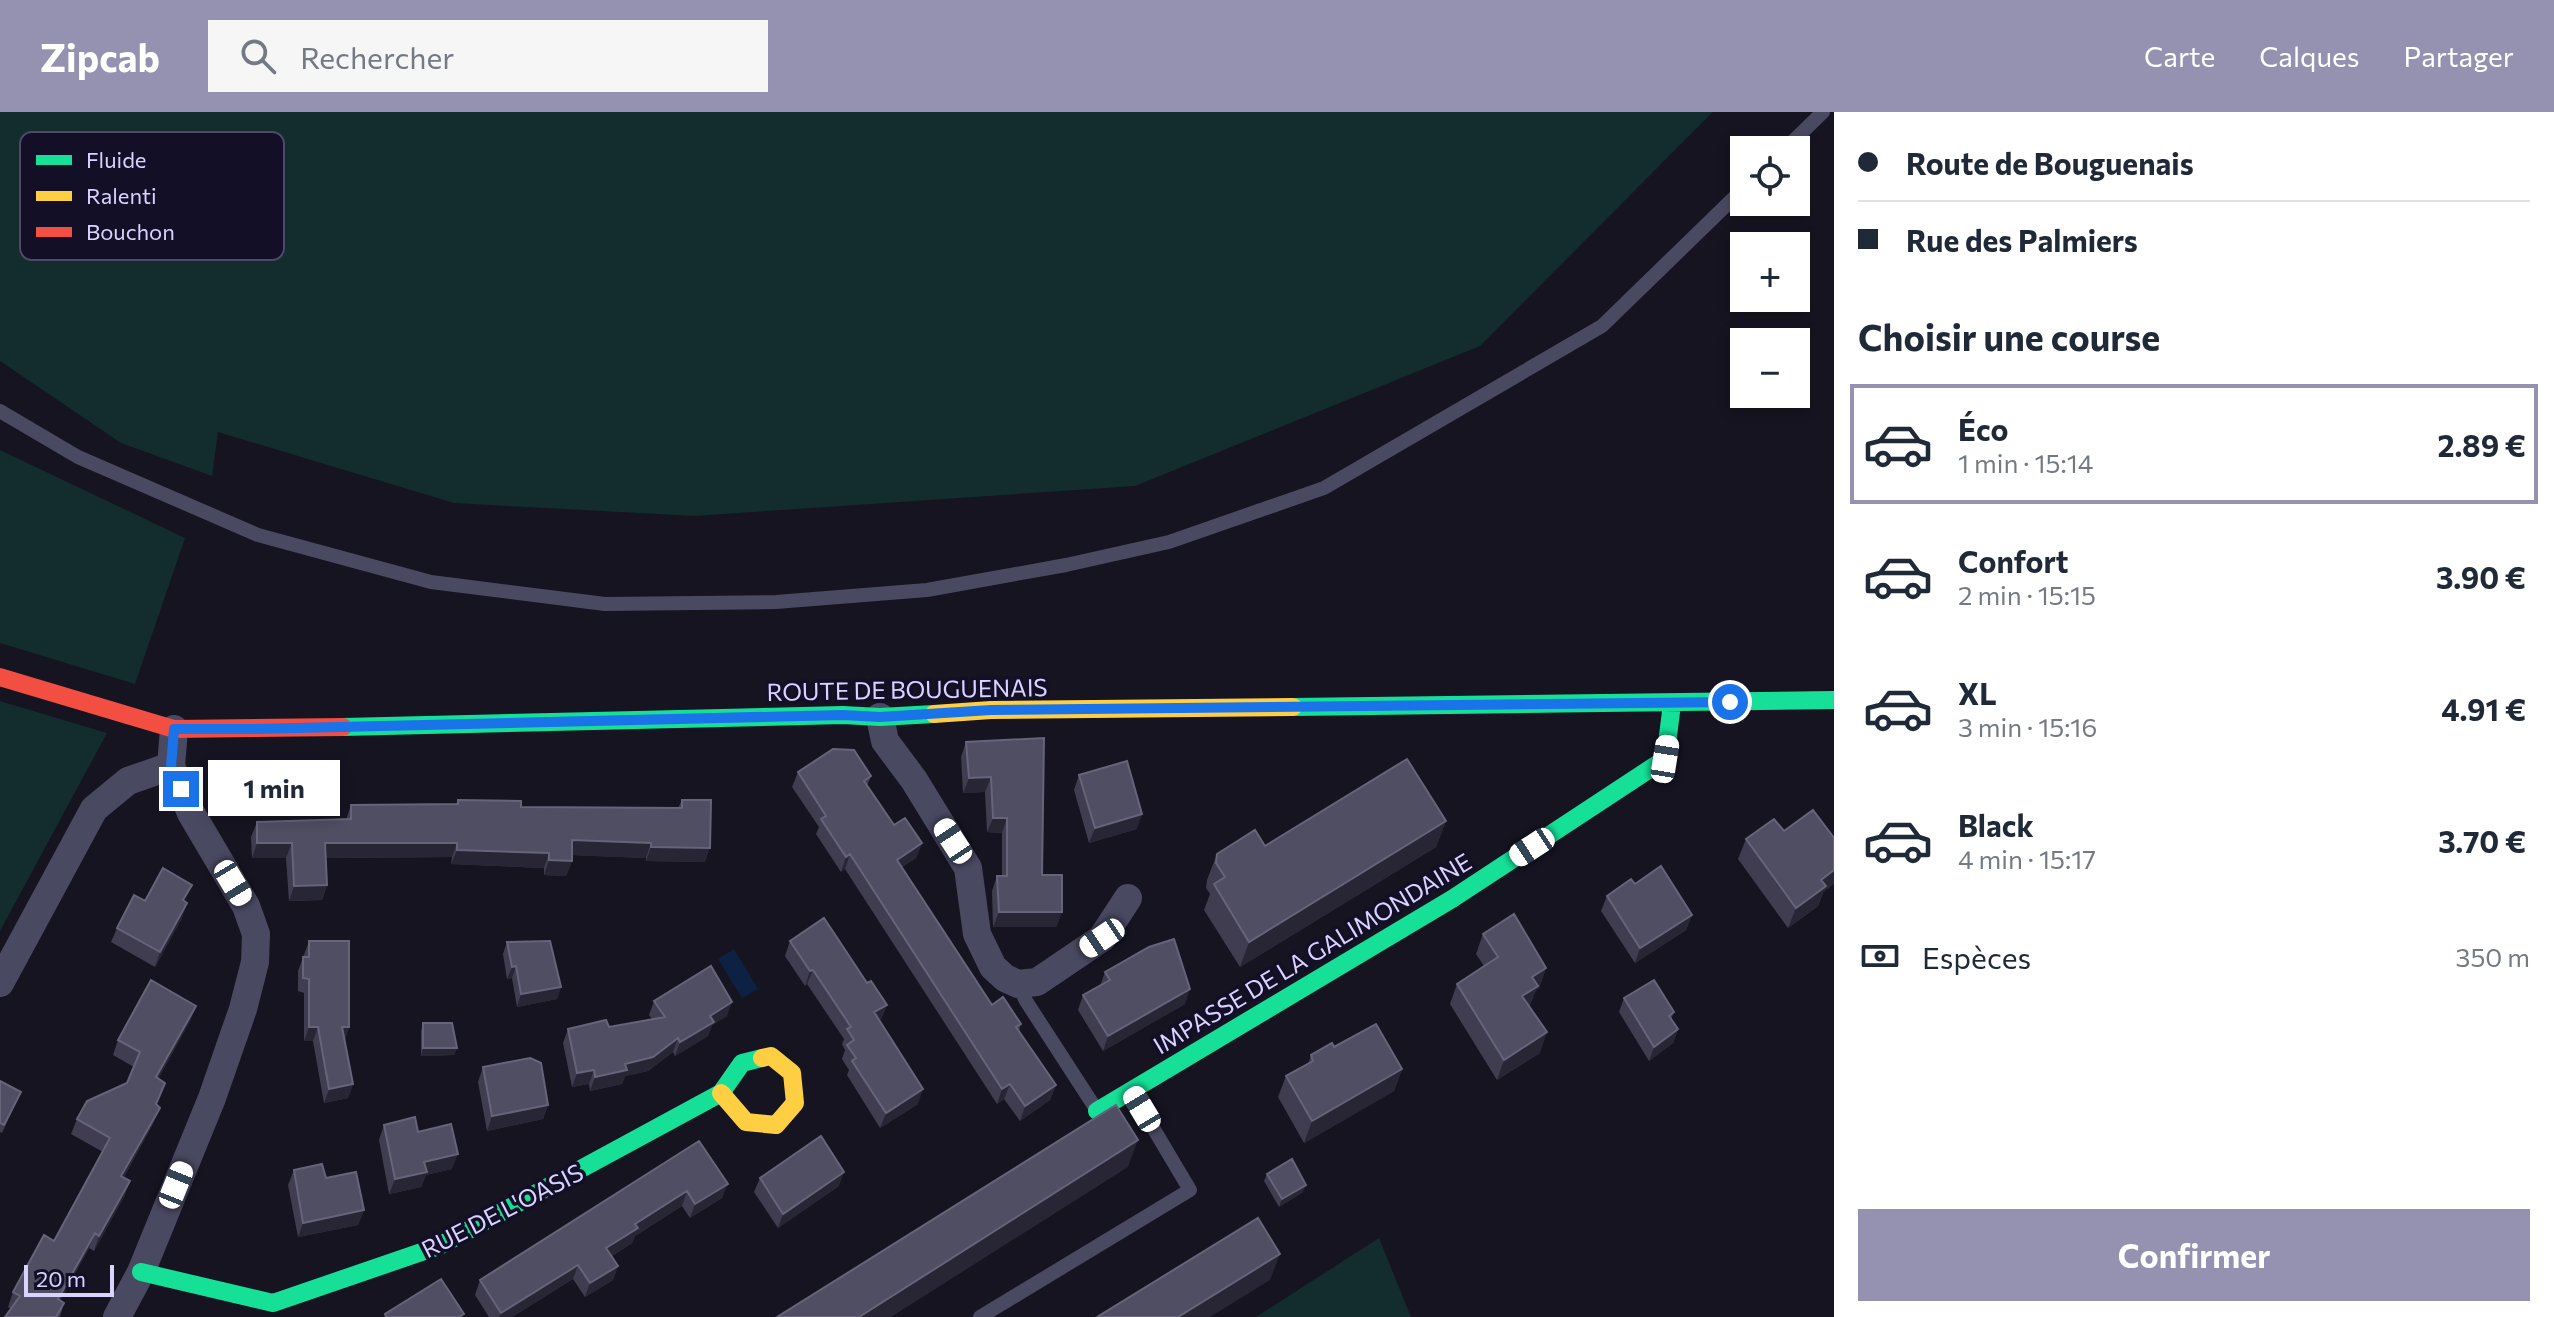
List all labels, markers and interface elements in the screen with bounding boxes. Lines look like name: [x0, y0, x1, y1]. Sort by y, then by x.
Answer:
search box: [208, 20, 768, 92]
text: Zipcab: [40, 33, 160, 80]
icon: search: [236, 34, 280, 78]
text: Rechercher: [300, 38, 454, 75]
text: Carte: [2144, 39, 2215, 73]
text: Calques: [2259, 39, 2360, 73]
text: Partager: [2404, 39, 2514, 73]
legend: [20, 132, 284, 260]
map controls: [1730, 136, 1810, 408]
button: locate: [1730, 136, 1810, 216]
text: Route de Bouguenais: [1906, 144, 2194, 181]
text: Fluide: [86, 146, 146, 173]
text: Ralenti: [86, 182, 157, 209]
text: Bouchon: [86, 218, 175, 245]
text: Rue des Palmiers: [1906, 221, 2138, 258]
button: +: [1730, 232, 1810, 312]
text: Choisir une course: [1858, 314, 2160, 358]
button: −: [1730, 328, 1810, 408]
icon: car: [1862, 408, 1934, 480]
text: Éco: [1958, 410, 2008, 447]
text: 2.89 €: [2437, 426, 2526, 463]
text: 1 min · 15:14: [1958, 447, 2093, 478]
icon: car: [1862, 540, 1934, 612]
text: Confort: [1958, 542, 2069, 579]
text: 3.90 €: [2436, 558, 2526, 595]
text: 2 min · 15:15: [1958, 579, 2096, 610]
street label: ROUTE DE BOUGUENAIS: [766, 672, 1048, 706]
icon: car: [1862, 672, 1934, 744]
text: XL: [1958, 674, 1997, 711]
route start: [1712, 684, 1748, 720]
text: 4.91 €: [2441, 690, 2526, 727]
text: 3 min · 15:16: [1958, 711, 2097, 742]
car: [1649, 733, 1681, 785]
callout: 1 min: [209, 761, 341, 817]
route end: [163, 771, 199, 807]
text: 1 min: [243, 772, 305, 803]
icon: car: [1862, 804, 1934, 876]
text: Black: [1958, 806, 2034, 843]
car: [930, 814, 976, 868]
text: 3.70 €: [2438, 822, 2526, 859]
car: [1505, 824, 1559, 870]
text: 4 min · 15:17: [1958, 843, 2096, 874]
street label: IMPASSE DE LA GALIMONDAINE: [1148, 846, 1476, 1060]
car: [210, 856, 256, 910]
car: [1075, 915, 1129, 961]
icon: cash: [1858, 934, 1902, 978]
text: Espèces: [1922, 938, 2031, 975]
text: 350 m: [2456, 941, 2530, 972]
car: [1119, 1082, 1165, 1136]
street label: RUE DE L'OASIS: [416, 1157, 588, 1263]
car: [156, 1158, 196, 1212]
button: Confirmer: [1858, 1209, 2530, 1301]
scale bar: [24, 1261, 114, 1297]
text: 20 m: [36, 1265, 86, 1292]

